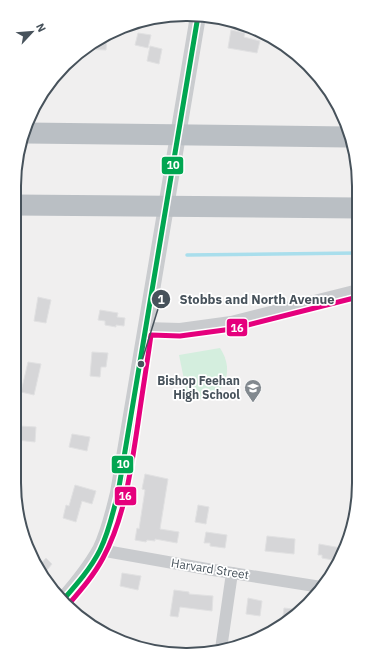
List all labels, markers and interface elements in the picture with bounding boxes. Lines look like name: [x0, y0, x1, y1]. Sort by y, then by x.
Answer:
north arrow: [12, 12, 52, 52]
text: N: [33, 21, 49, 34]
line badge: 10: [161, 156, 184, 175]
text: 10: [166, 158, 180, 172]
callout: Stobbs and North Avenue: [151, 287, 343, 312]
text: Stobbs and North Avenue: [179, 291, 335, 308]
text: 1: [157, 292, 165, 307]
line badge: 16: [226, 318, 248, 337]
text: 16: [230, 321, 244, 335]
place label: Bishop Feehan High School: [157, 373, 240, 402]
school or university icon: Bishop Feehan High School: [243, 378, 263, 403]
line badge: 10: [111, 455, 134, 474]
text: 10: [116, 457, 130, 471]
line badge: 16: [114, 486, 137, 506]
text: 16: [118, 489, 132, 503]
street label: Harvard Street: [170, 555, 250, 582]

